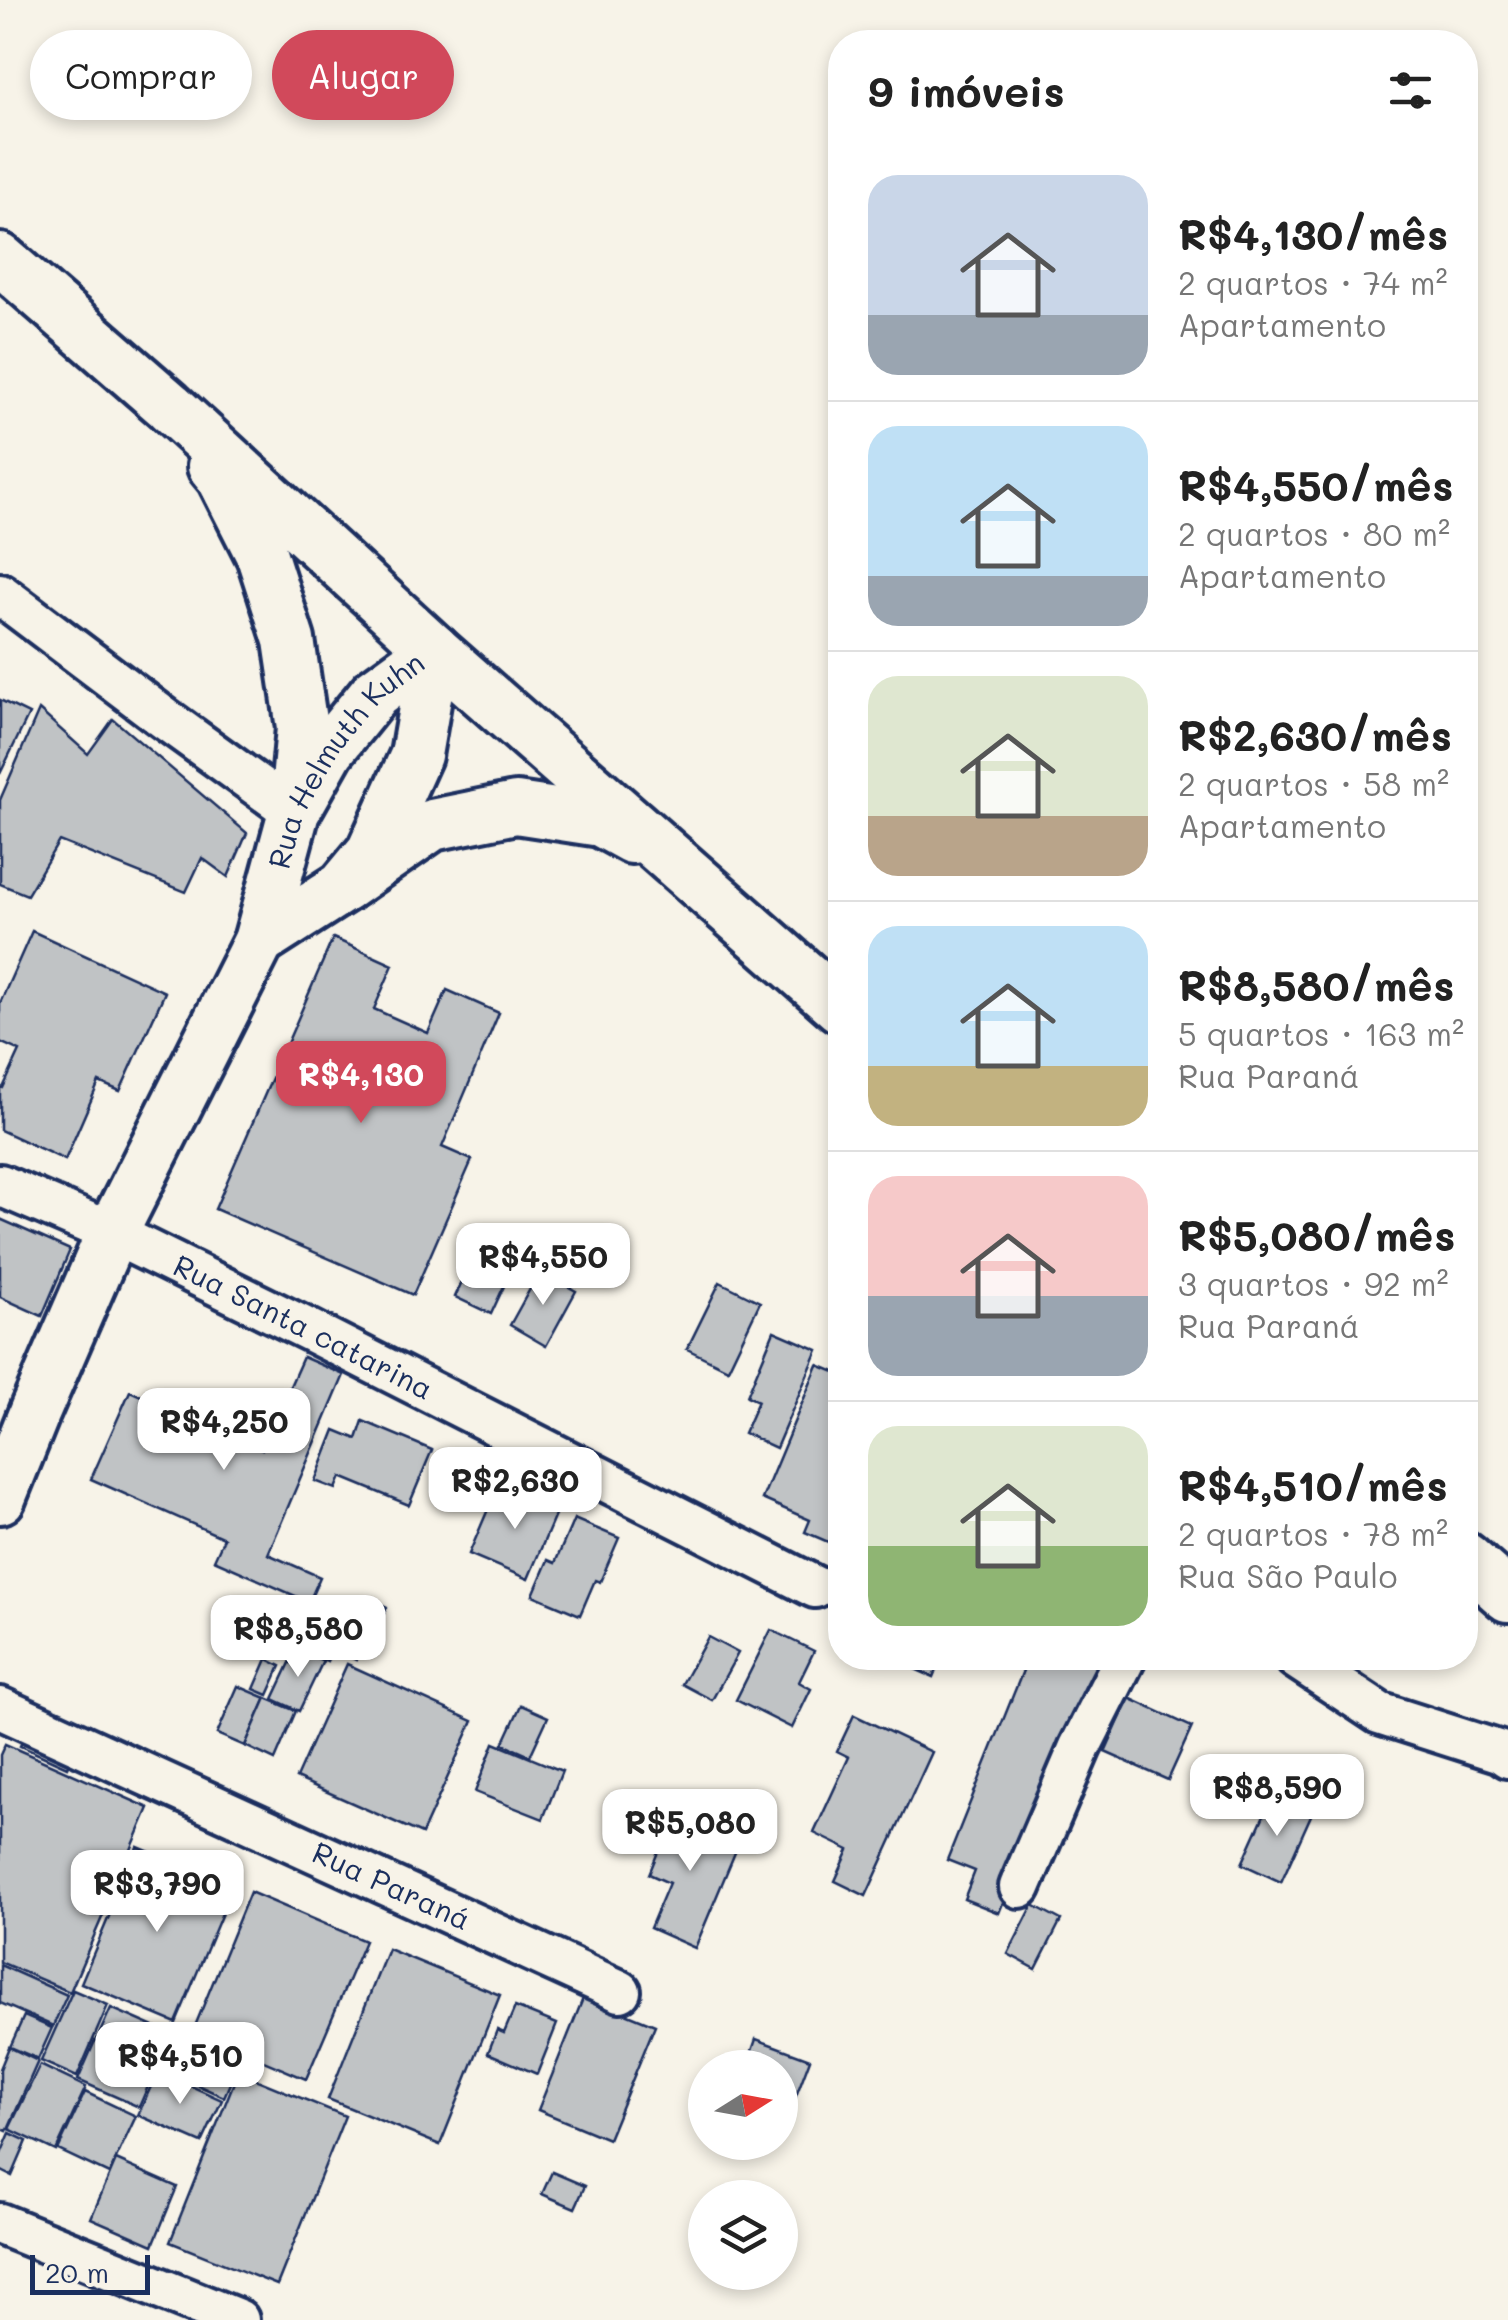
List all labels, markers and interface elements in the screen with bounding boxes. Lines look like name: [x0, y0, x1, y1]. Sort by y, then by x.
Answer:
chip: Comprar: [30, 30, 252, 120]
chip: Alugar: [272, 30, 454, 120]
text: 9 imóveis: [868, 63, 1065, 118]
icon: filters: [1383, 63, 1438, 118]
text: R$4,130/mês: [1178, 206, 1448, 261]
icon: home: [948, 215, 1068, 335]
text: 2 quartos · 74 m²: [1178, 261, 1448, 303]
text: Apartamento: [1178, 303, 1386, 345]
text: R$4,550/mês: [1178, 457, 1454, 512]
icon: home: [948, 466, 1068, 586]
text: 2 quartos · 80 m²: [1178, 512, 1450, 554]
text: Apartamento: [1178, 554, 1386, 596]
street label: Rua Helmuth Kuhn: [258, 642, 432, 873]
text: R$2,630/mês: [1178, 707, 1452, 762]
icon: home: [948, 716, 1068, 836]
text: 2 quartos · 58 m²: [1178, 762, 1449, 804]
text: Apartamento: [1178, 804, 1386, 846]
text: R$8,580/mês: [1178, 957, 1454, 1012]
icon: home: [948, 966, 1068, 1086]
text: 5 quartos · 163 m²: [1178, 1012, 1464, 1054]
pin: R$4,130: [269, 1041, 453, 1126]
text: R$4,130: [298, 1052, 424, 1094]
text: Rua Paraná: [1178, 1054, 1359, 1096]
text: R$5,080/mês: [1178, 1207, 1455, 1262]
icon: home: [948, 1216, 1068, 1336]
pin: R$4,550: [451, 1223, 635, 1308]
text: R$4,550: [478, 1234, 608, 1276]
street label: Rua Santa catarina: [167, 1244, 441, 1408]
text: 3 quartos · 92 m²: [1178, 1262, 1449, 1304]
text: Rua Paraná: [1178, 1304, 1359, 1346]
pin: R$4,250: [132, 1388, 316, 1473]
text: R$4,250: [159, 1399, 289, 1441]
pin: R$2,630: [423, 1447, 607, 1532]
text: R$4,510/mês: [1178, 1457, 1448, 1512]
text: R$2,630: [451, 1458, 579, 1500]
icon: home: [948, 1466, 1068, 1586]
text: 2 quartos · 78 m²: [1178, 1512, 1448, 1554]
text: Rua São Paulo: [1178, 1554, 1397, 1596]
pin: R$8,580: [206, 1595, 390, 1680]
text: R$8,580: [233, 1606, 363, 1648]
pin: R$8,590: [1185, 1754, 1369, 1839]
text: R$8,590: [1212, 1765, 1342, 1807]
pin: R$5,080: [598, 1789, 782, 1874]
text: R$5,080: [624, 1800, 756, 1842]
street label: Rua Paraná: [306, 1831, 478, 1938]
pin: R$3,790: [65, 1850, 249, 1935]
text: R$3,790: [93, 1861, 221, 1903]
pin: R$4,510: [88, 2022, 272, 2107]
text: R$4,510: [117, 2033, 243, 2075]
north arrow: [688, 2050, 798, 2160]
map controls: [688, 2050, 798, 2290]
button: layers: [688, 2180, 798, 2290]
scale bar: [30, 2250, 150, 2294]
text: 20 m: [45, 2254, 109, 2290]

